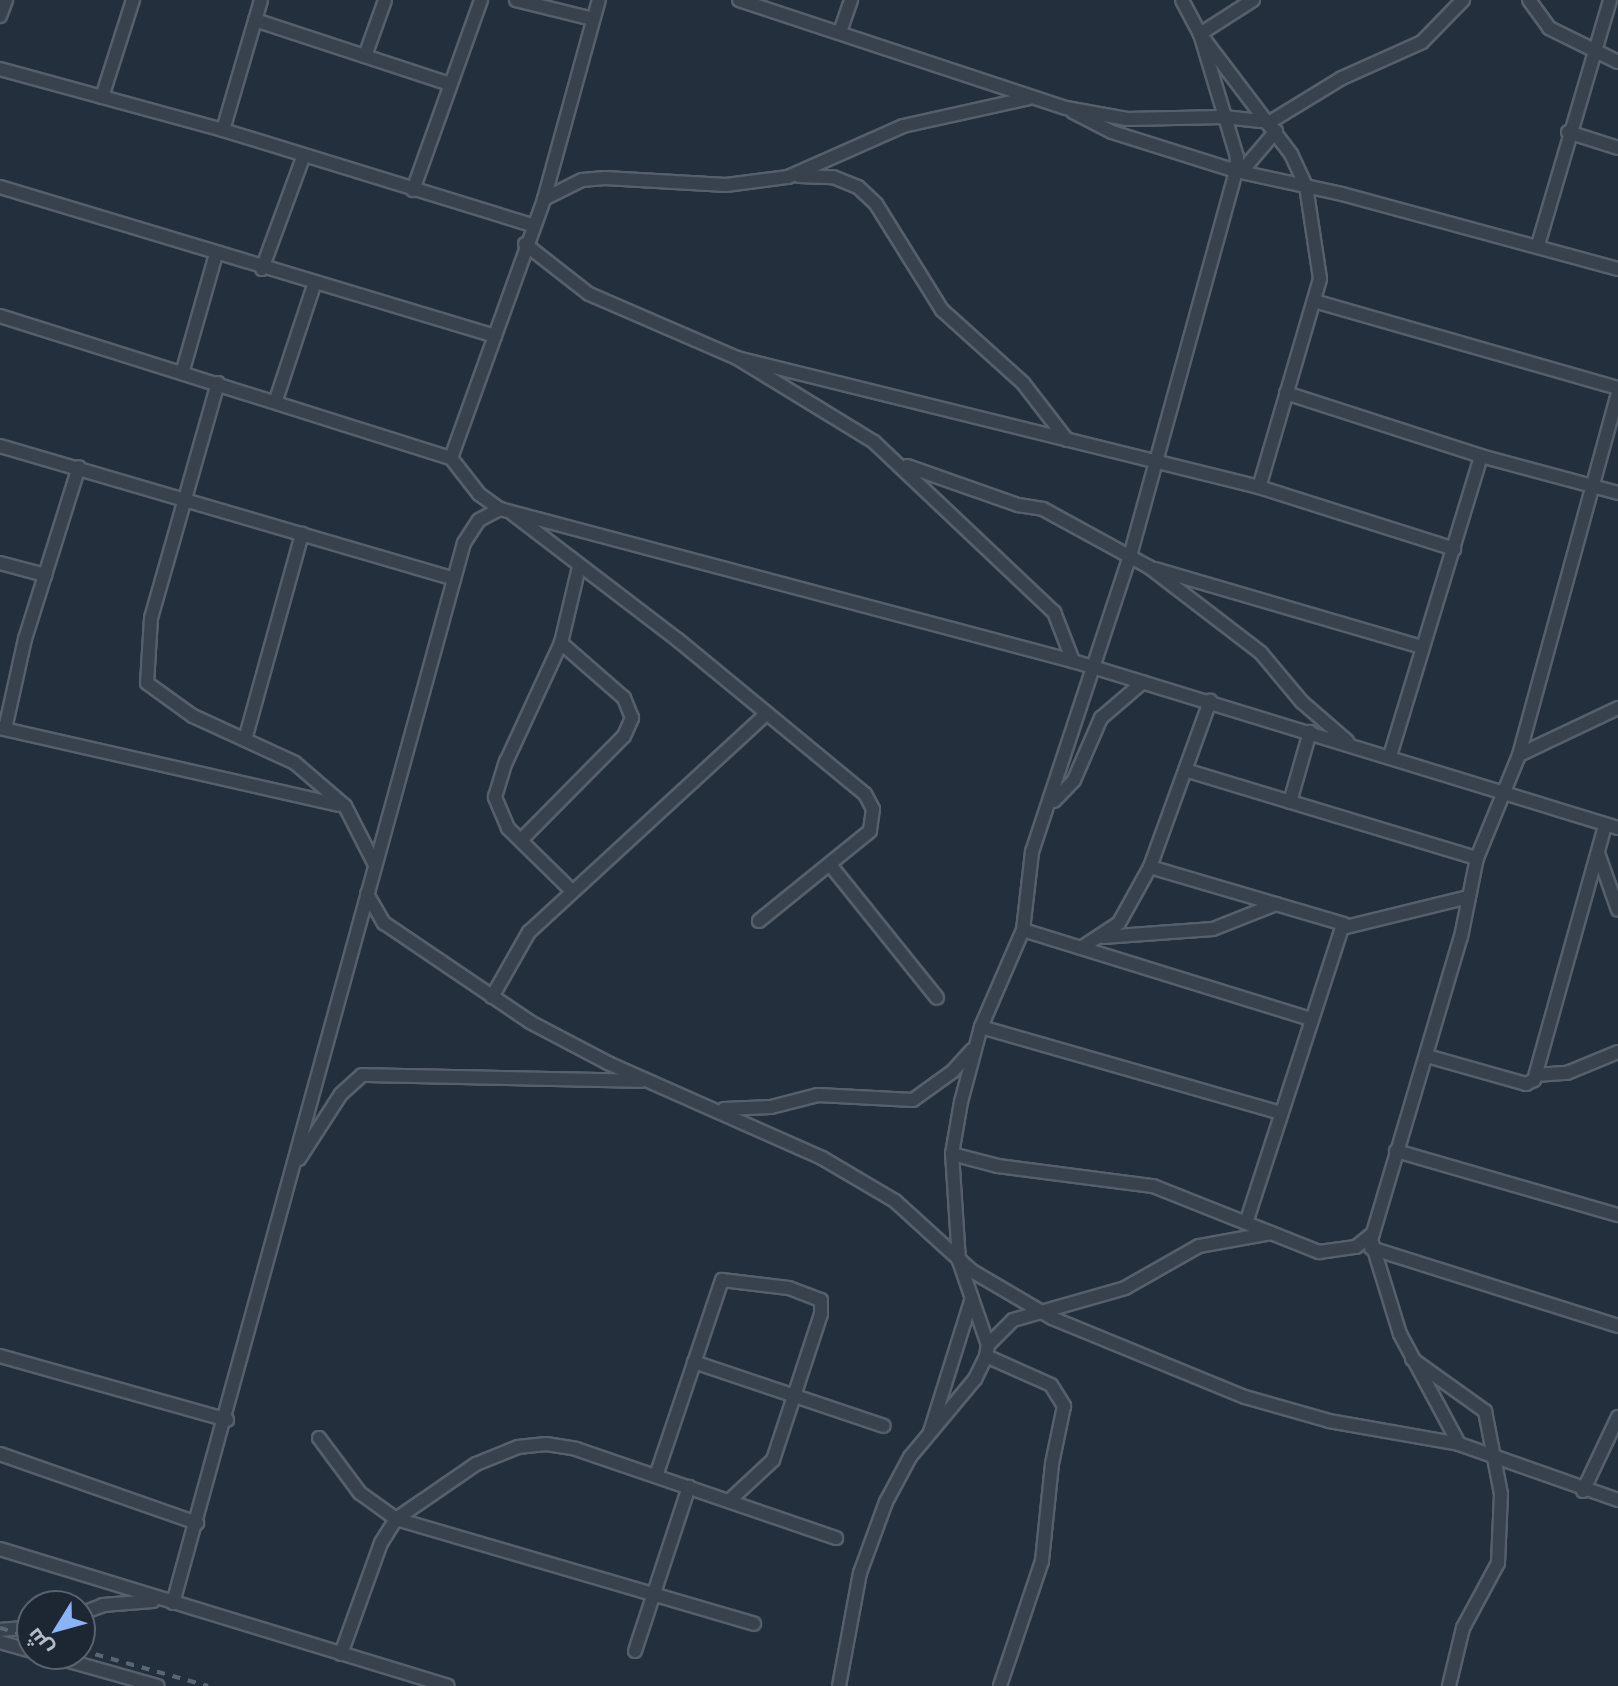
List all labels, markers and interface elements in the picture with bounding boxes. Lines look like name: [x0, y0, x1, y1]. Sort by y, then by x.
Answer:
north arrow: [16, 1590, 96, 1670]
text: ش: [20, 1624, 57, 1662]

